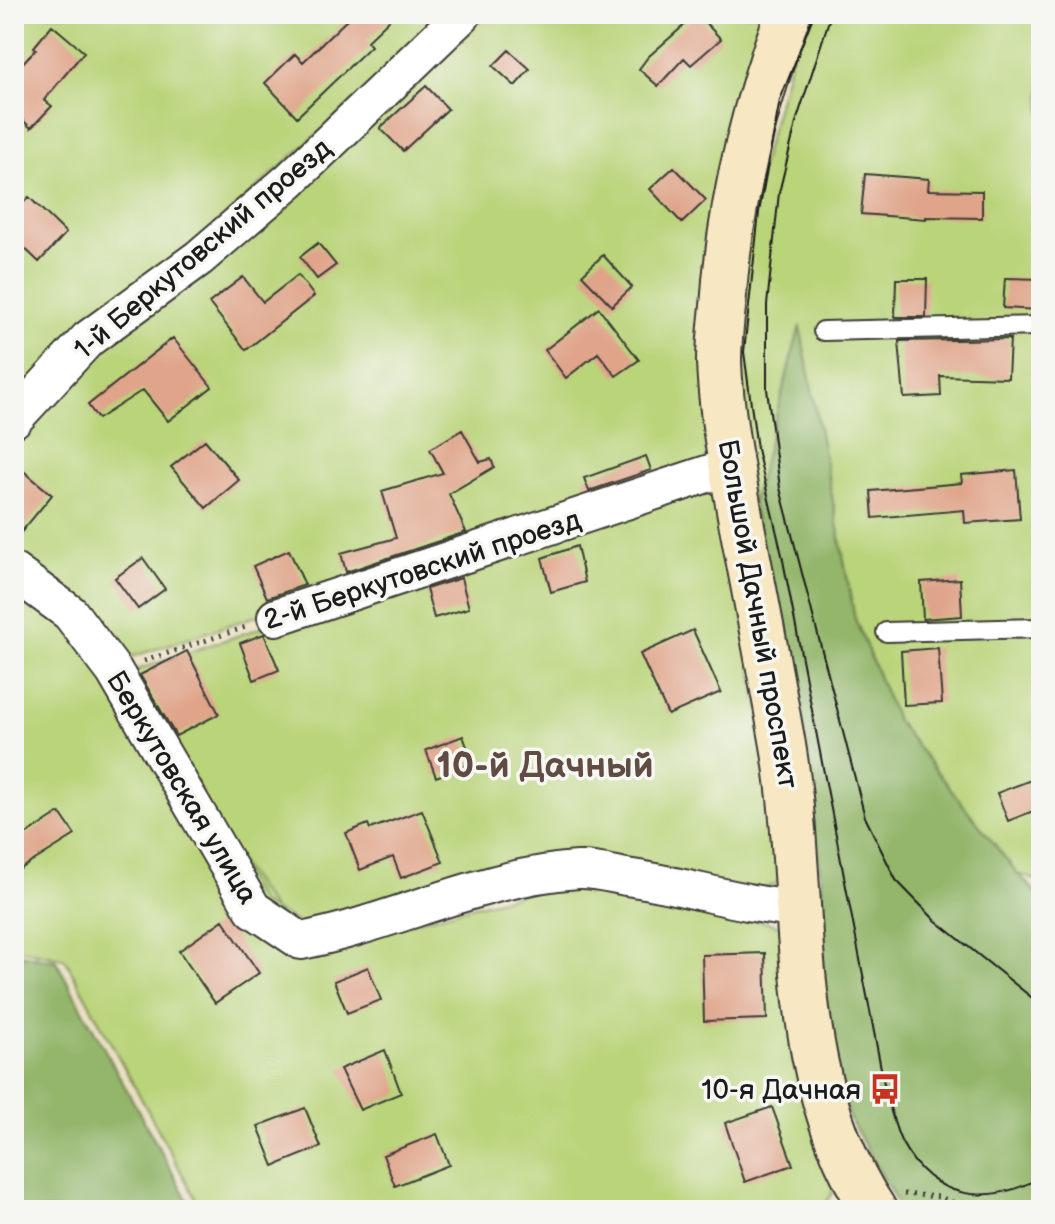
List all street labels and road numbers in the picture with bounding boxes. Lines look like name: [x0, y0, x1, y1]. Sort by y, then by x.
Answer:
street label: 1-й Беркутовский проезд: [68, 132, 338, 366]
street label: Большой Дачный проспект: [711, 437, 804, 791]
street label: 2-й Беркутовский проезд: [260, 504, 585, 637]
street label: Беркутовская улица: [99, 665, 264, 910]

